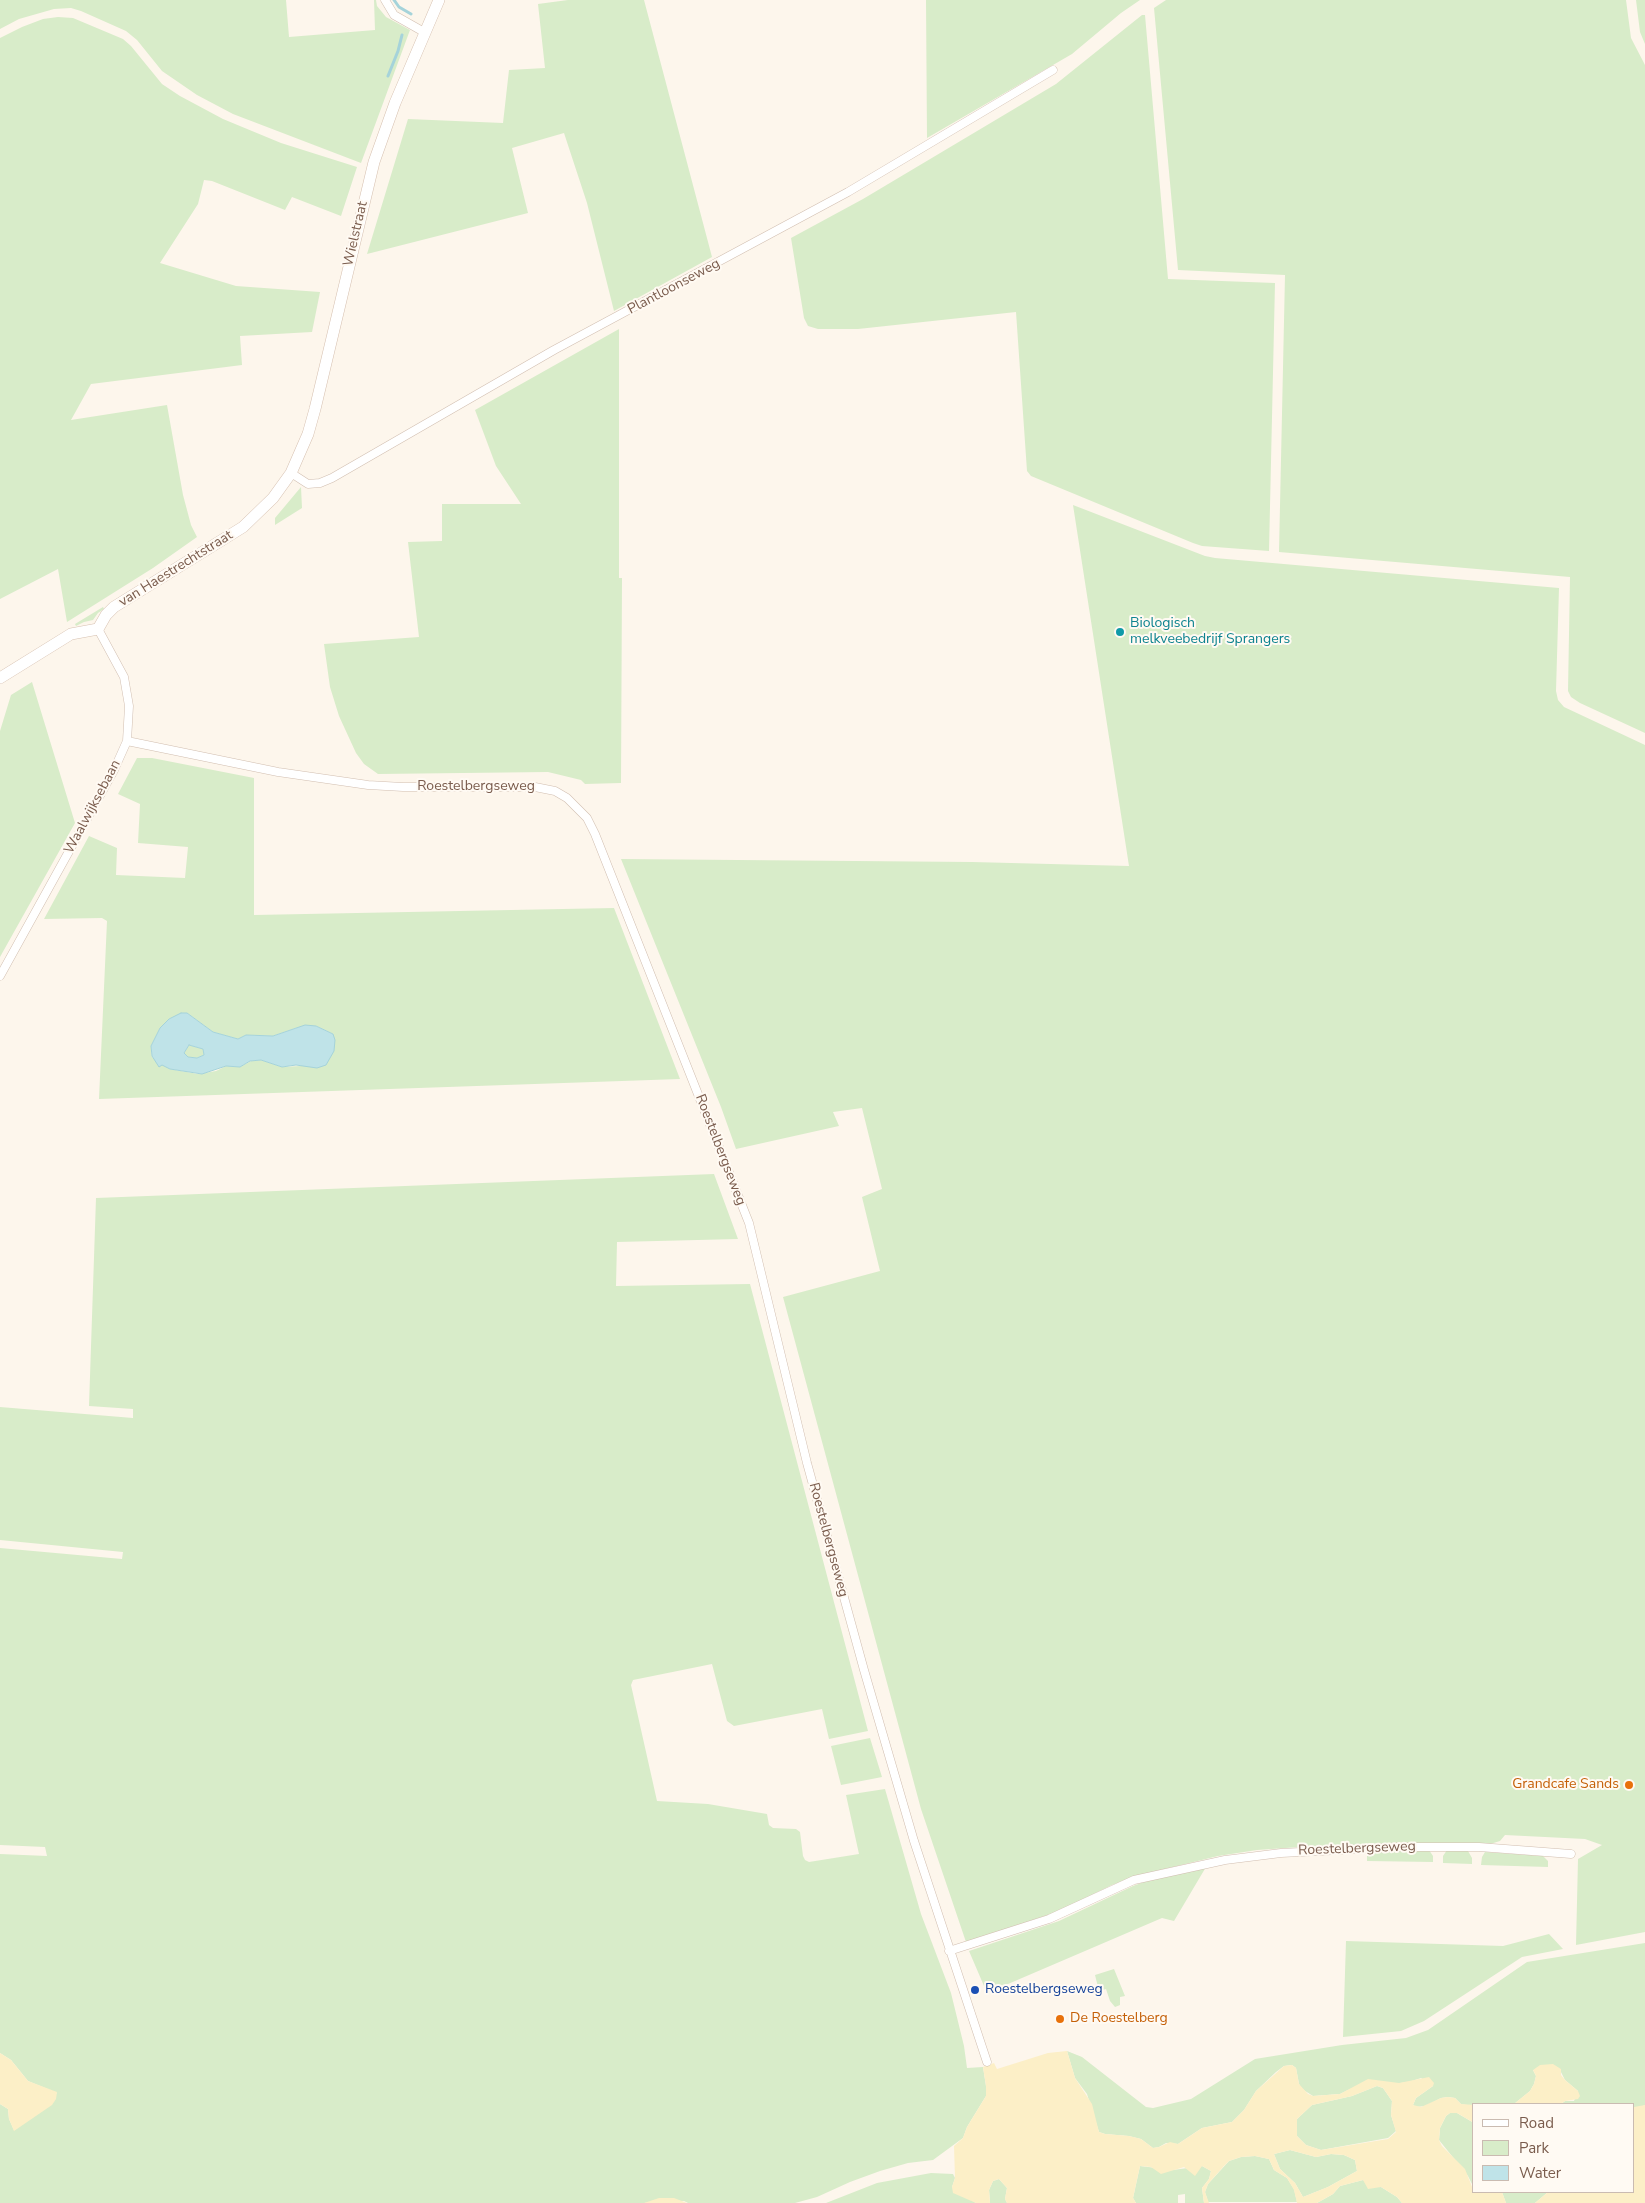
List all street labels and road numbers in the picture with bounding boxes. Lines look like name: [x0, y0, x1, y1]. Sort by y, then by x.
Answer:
street label: Wielstraat: [340, 200, 372, 268]
street label: Plantloonseweg: [625, 256, 723, 318]
street label: van Haestrechtstraat: [116, 527, 236, 611]
street label: Waalwijksebaan: [61, 757, 125, 857]
street label: Roestelbergseweg: [417, 779, 535, 795]
street label: Roestelbergseweg: [691, 1092, 749, 1208]
street label: Roestelbergseweg: [805, 1481, 851, 1599]
street label: Roestelbergseweg: [1298, 1839, 1416, 1859]

